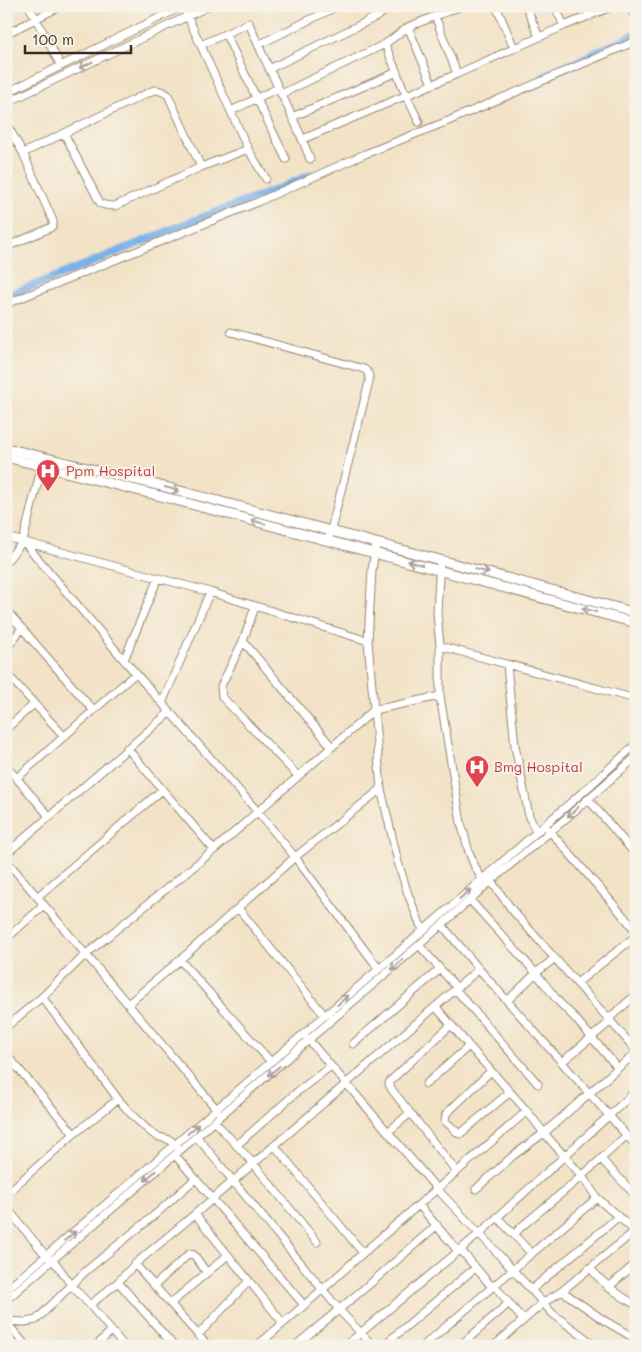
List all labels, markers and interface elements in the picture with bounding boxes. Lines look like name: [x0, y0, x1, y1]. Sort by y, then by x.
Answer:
scale bar: [25, 22, 131, 54]
text: 100 m: [32, 29, 74, 49]
one-way arrow: [79, 61, 94, 70]
hospital icon: Ppm Hospital: [35, 458, 61, 492]
place label: Ppm Hospital: [66, 461, 155, 480]
one-way arrow: [164, 485, 180, 495]
one-way arrow: [250, 516, 266, 526]
one-way arrow: [407, 558, 423, 568]
one-way arrow: [473, 567, 489, 577]
one-way arrow: [581, 605, 597, 614]
hospital icon: Bmg Hospital: [464, 754, 490, 788]
place label: Bmg Hospital: [494, 757, 583, 776]
one-way arrow: [566, 807, 579, 818]
one-way arrow: [459, 888, 472, 899]
one-way arrow: [391, 959, 404, 970]
one-way arrow: [336, 995, 349, 1006]
one-way arrow: [268, 1065, 281, 1076]
one-way arrow: [186, 1124, 199, 1135]
one-way arrow: [144, 1170, 157, 1182]
one-way arrow: [63, 1230, 76, 1241]

